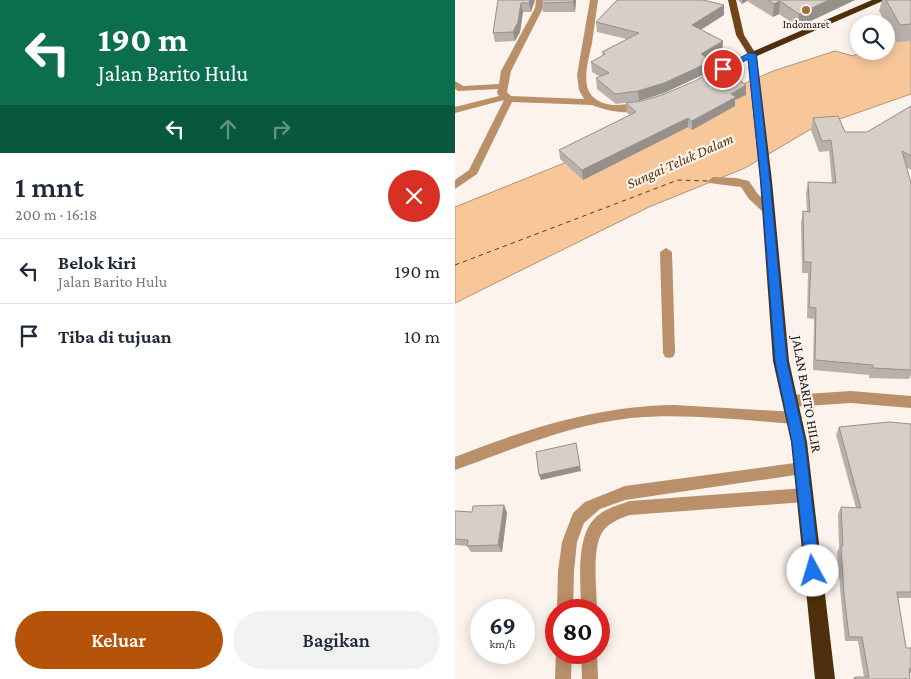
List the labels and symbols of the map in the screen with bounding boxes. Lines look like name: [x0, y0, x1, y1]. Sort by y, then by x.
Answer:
marker: Indomaret: [800, 4, 812, 16]
place label: Indomaret: [783, 18, 830, 30]
pin: [702, 48, 744, 90]
water label: Sungai Teluk Dalam: [624, 130, 736, 193]
street label: JALAN BARITO HILIR: [788, 332, 825, 454]
position arrow: [786, 544, 838, 596]
speed limit sign: 80: [545, 599, 610, 664]

